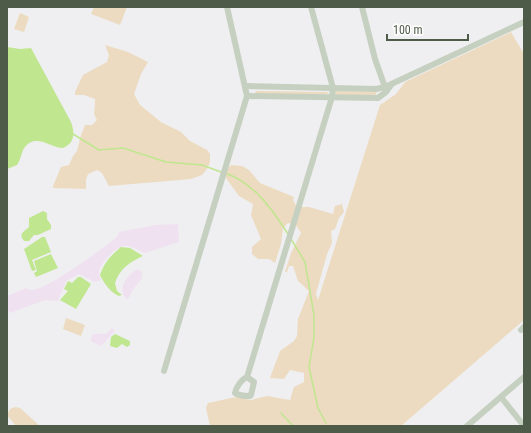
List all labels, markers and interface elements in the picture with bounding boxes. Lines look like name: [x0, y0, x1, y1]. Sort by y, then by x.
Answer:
scale bar: [387, 16, 468, 42]
text: 100 m: [393, 23, 423, 37]

